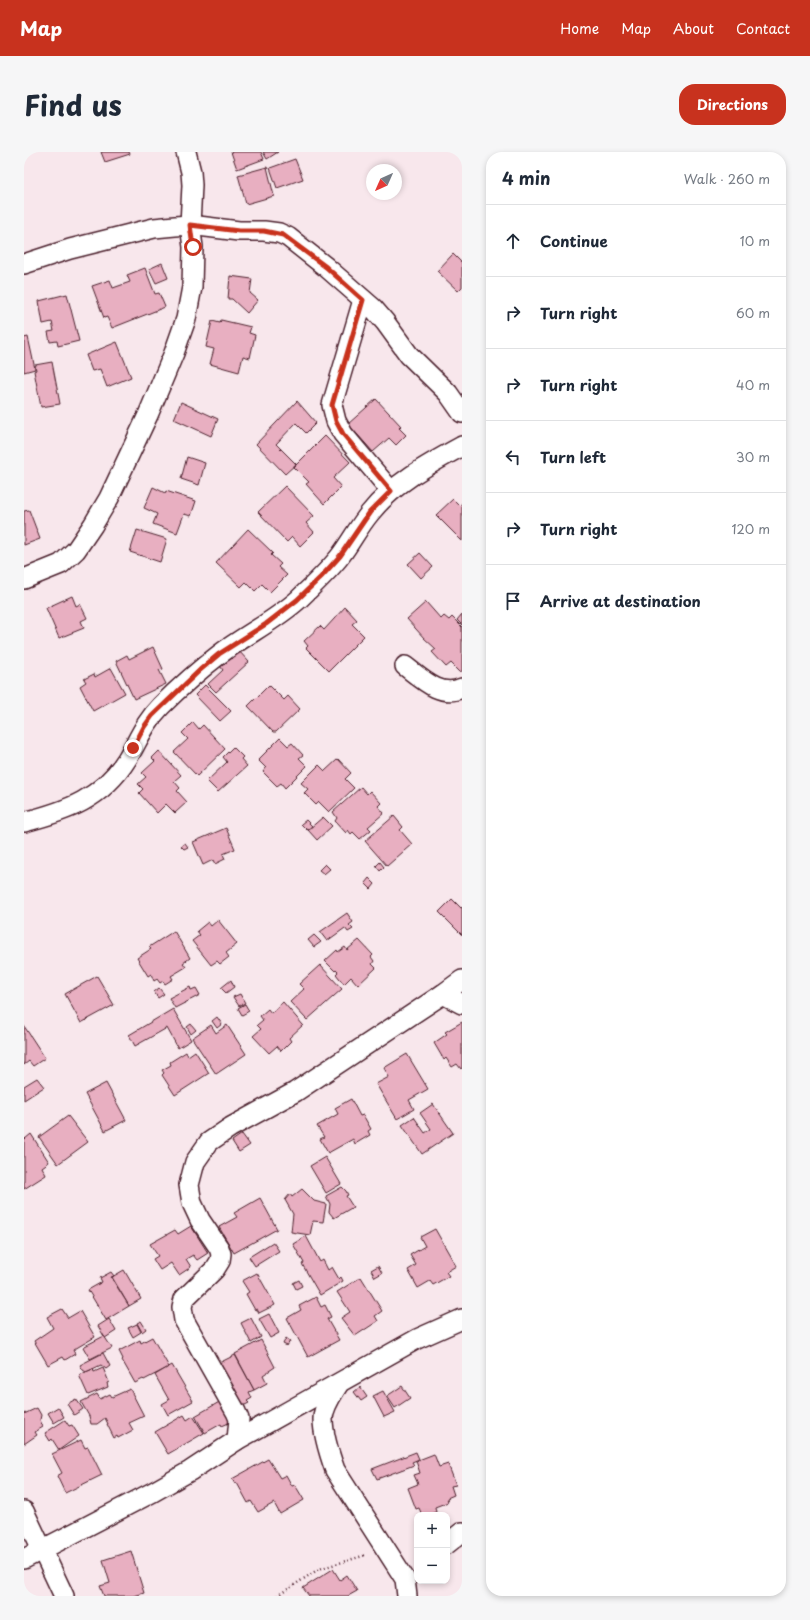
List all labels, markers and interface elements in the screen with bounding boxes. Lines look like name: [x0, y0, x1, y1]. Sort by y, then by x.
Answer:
text: Map: [20, 14, 62, 42]
text: Home: [560, 18, 599, 39]
text: Map: [621, 18, 651, 39]
text: About: [673, 18, 714, 39]
text: Contact: [736, 18, 790, 39]
text: Find us: [24, 83, 122, 126]
button: Directions: [679, 84, 786, 125]
north arrow: [366, 164, 402, 200]
text: 4 min: [502, 165, 550, 191]
text: Walk · 260 m: [684, 169, 770, 188]
text: Continue: [540, 229, 608, 252]
icon: ahead: [502, 230, 524, 252]
text: 10 m: [740, 231, 770, 250]
route start: [184, 238, 202, 256]
text: Turn right: [540, 301, 617, 324]
icon: right: [502, 302, 524, 324]
text: 60 m: [736, 303, 770, 322]
text: Turn right: [540, 373, 617, 396]
icon: right: [502, 374, 524, 396]
text: 40 m: [736, 375, 770, 394]
text: Turn left: [540, 445, 606, 468]
icon: left: [502, 446, 524, 468]
text: 30 m: [736, 447, 770, 466]
text: Turn right: [540, 517, 617, 540]
icon: right: [502, 518, 524, 540]
text: 120 m: [731, 519, 770, 538]
text: Arrive at destination: [540, 589, 701, 612]
icon: arrive: [502, 590, 524, 612]
route end: [124, 739, 142, 757]
map controls: [414, 1512, 450, 1584]
button: +: [414, 1512, 450, 1548]
button: −: [414, 1548, 450, 1584]

